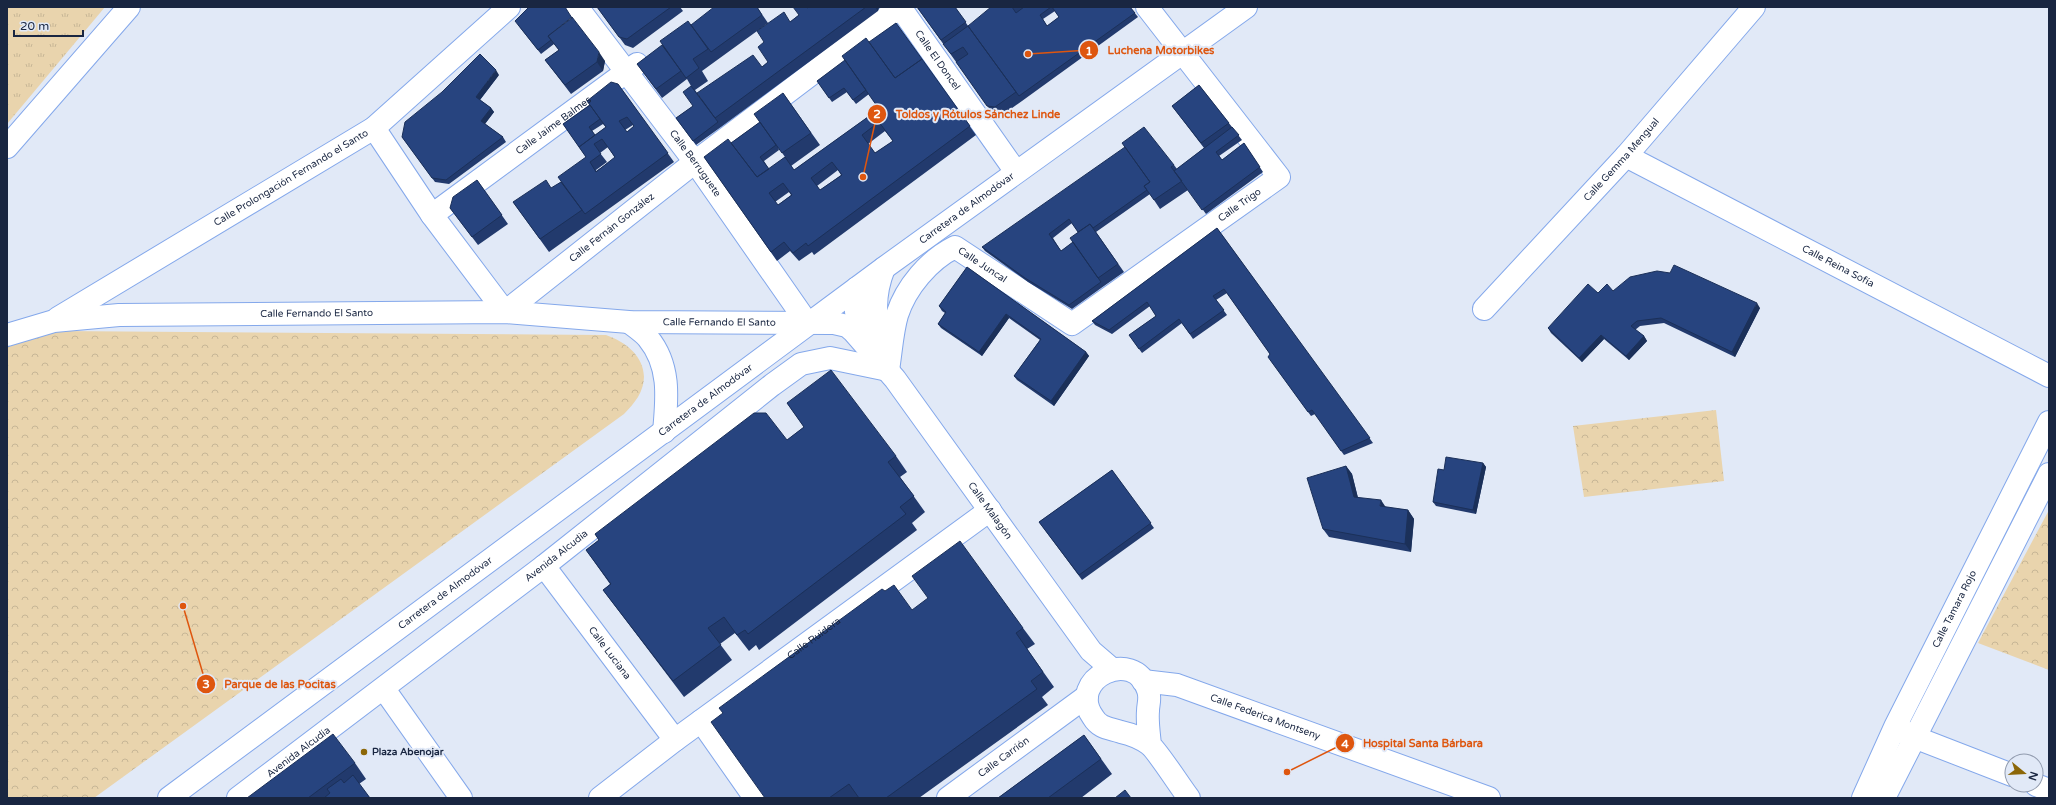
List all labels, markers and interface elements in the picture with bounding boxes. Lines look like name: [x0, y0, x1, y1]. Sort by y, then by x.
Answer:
scale bar: [14, 12, 83, 38]
text: 20 m: [20, 19, 49, 33]
street label: Calle El Doncel: [912, 28, 963, 92]
callout: Luchena Motorbikes: [1079, 39, 1222, 62]
text: 1: [1085, 44, 1093, 58]
text: Luchena Motorbikes: [1108, 44, 1215, 57]
street label: Calle Jaime Balmes: [513, 94, 594, 157]
callout: Toldos y Rótulos Sánchez Linde: [867, 102, 1068, 125]
text: 2: [873, 107, 881, 121]
text: Toldos y Rótulos Sánchez Linde: [895, 108, 1061, 122]
street label: Calle Gemma Mengual: [1581, 116, 1662, 204]
street label: Calle Prolongación Fernando el Santo: [212, 127, 370, 229]
street label: Calle Berruguete: [667, 128, 724, 199]
street label: Carretera de Almodóvar: [917, 170, 1017, 247]
street label: Calle Trigo: [1216, 186, 1264, 224]
street label: Calle Fernán González: [567, 190, 657, 265]
street label: Calle Reina Sofía: [1800, 243, 1876, 290]
street label: Calle Juncal: [956, 245, 1009, 285]
street label: Calle Fernando El Santo: [260, 307, 373, 320]
street label: Calle Fernando El Santo: [663, 316, 776, 329]
street label: Carretera de Almodóvar: [656, 361, 755, 439]
street label: Calle Malagón: [965, 480, 1015, 542]
street label: Avenida Alcudia: [522, 527, 590, 584]
street label: Carretera de Almodóvar: [396, 554, 495, 632]
street label: Calle Tamara Rojo: [1930, 568, 1979, 650]
street label: Calle Ruidera: [785, 615, 843, 662]
street label: Calle Luciana: [586, 624, 633, 682]
callout: Parque de las Pocitas: [196, 672, 343, 695]
text: 3: [202, 677, 210, 691]
text: Parque de las Pocitas: [224, 678, 336, 692]
street label: Calle Federica Montseny: [1208, 691, 1323, 743]
street label: Avenida Alcudia: [264, 724, 333, 780]
callout: Hospital Santa Bárbara: [1335, 732, 1491, 755]
street label: Calle Carrión: [976, 734, 1032, 780]
text: 4: [1341, 737, 1349, 751]
text: Hospital Santa Bárbara: [1363, 737, 1483, 751]
place label: Plaza Abenojar: [372, 746, 444, 758]
marker: Plaza Abenojar: [359, 747, 369, 757]
north arrow: [2004, 753, 2044, 793]
text: N: [2025, 770, 2041, 782]

